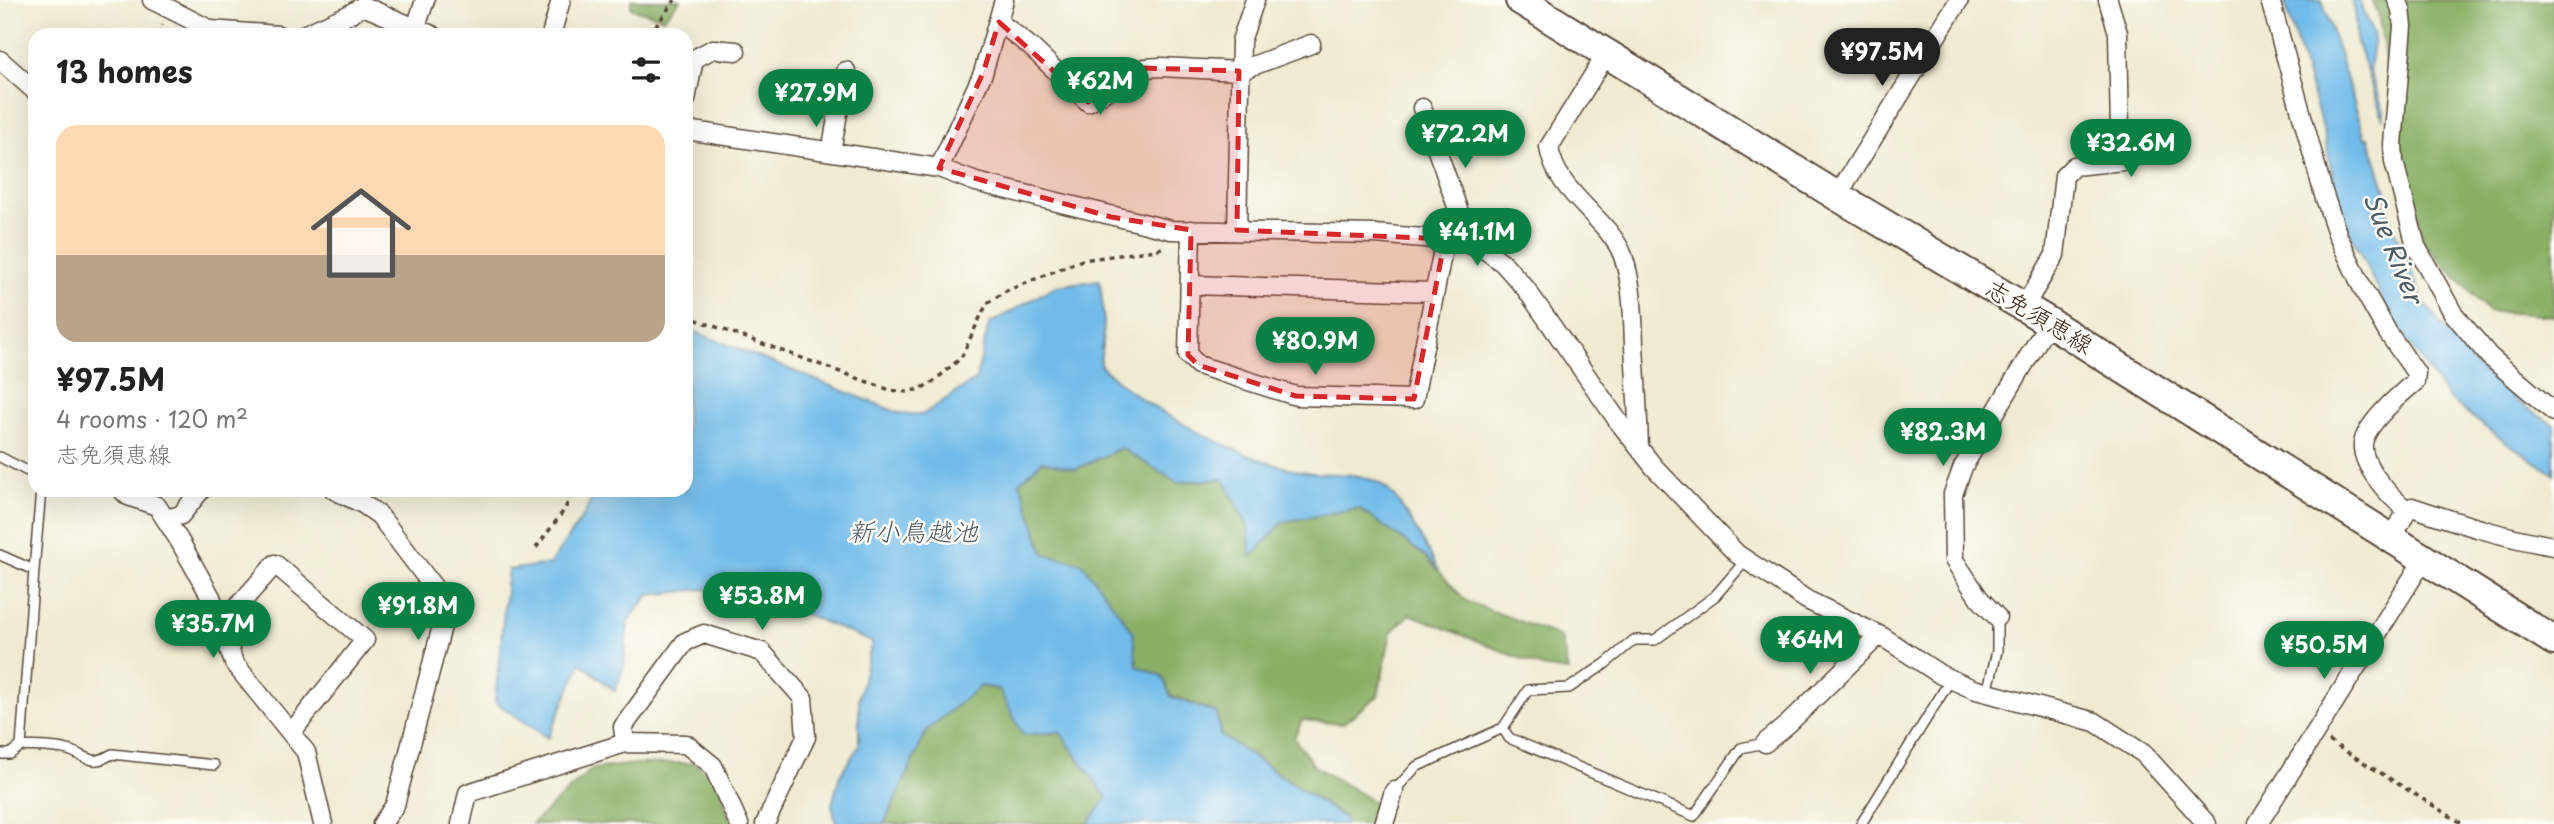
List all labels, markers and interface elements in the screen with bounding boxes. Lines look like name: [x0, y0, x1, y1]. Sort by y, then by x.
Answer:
pin: ¥97.5M: [1825, 28, 1939, 88]
text: ¥97.5M: [1840, 33, 1924, 68]
text: 13 homes: [56, 48, 193, 93]
icon: filters: [627, 51, 665, 89]
pin: ¥62M: [1059, 58, 1141, 117]
text: ¥62M: [1067, 62, 1133, 97]
pin: ¥27.9M: [759, 69, 873, 129]
text: ¥27.9M: [774, 74, 858, 109]
pin: ¥72.2M: [1408, 110, 1522, 170]
text: ¥72.2M: [1421, 115, 1509, 150]
pin: ¥32.6M: [2074, 120, 2188, 179]
text: ¥32.6M: [2086, 124, 2176, 159]
icon: home: [298, 170, 424, 296]
water label: Sue River: [2354, 186, 2436, 312]
pin: ¥41.1M: [1420, 208, 1534, 268]
text: ¥41.1M: [1438, 213, 1516, 248]
street label: 志免須恵線: [1979, 269, 2101, 362]
pin: ¥80.9M: [1258, 318, 1372, 377]
text: ¥80.9M: [1272, 322, 1358, 357]
text: ¥97.5M: [56, 356, 165, 401]
text: 4 rooms · 120 m²: [56, 401, 248, 436]
pin: ¥82.3M: [1886, 408, 2000, 468]
text: ¥82.3M: [1900, 413, 1986, 448]
text: 志免須恵線: [56, 436, 171, 471]
water label: 新小鳥越池: [848, 511, 979, 550]
pin: ¥53.8M: [705, 572, 819, 632]
text: ¥53.8M: [719, 577, 805, 612]
pin: ¥91.8M: [361, 582, 475, 642]
text: ¥91.8M: [378, 587, 458, 622]
pin: ¥35.7M: [156, 600, 270, 660]
text: ¥35.7M: [171, 605, 255, 640]
pin: ¥64M: [1769, 616, 1851, 676]
text: ¥64M: [1776, 621, 1844, 656]
pin: ¥50.5M: [2267, 622, 2381, 681]
text: ¥50.5M: [2280, 626, 2368, 661]

